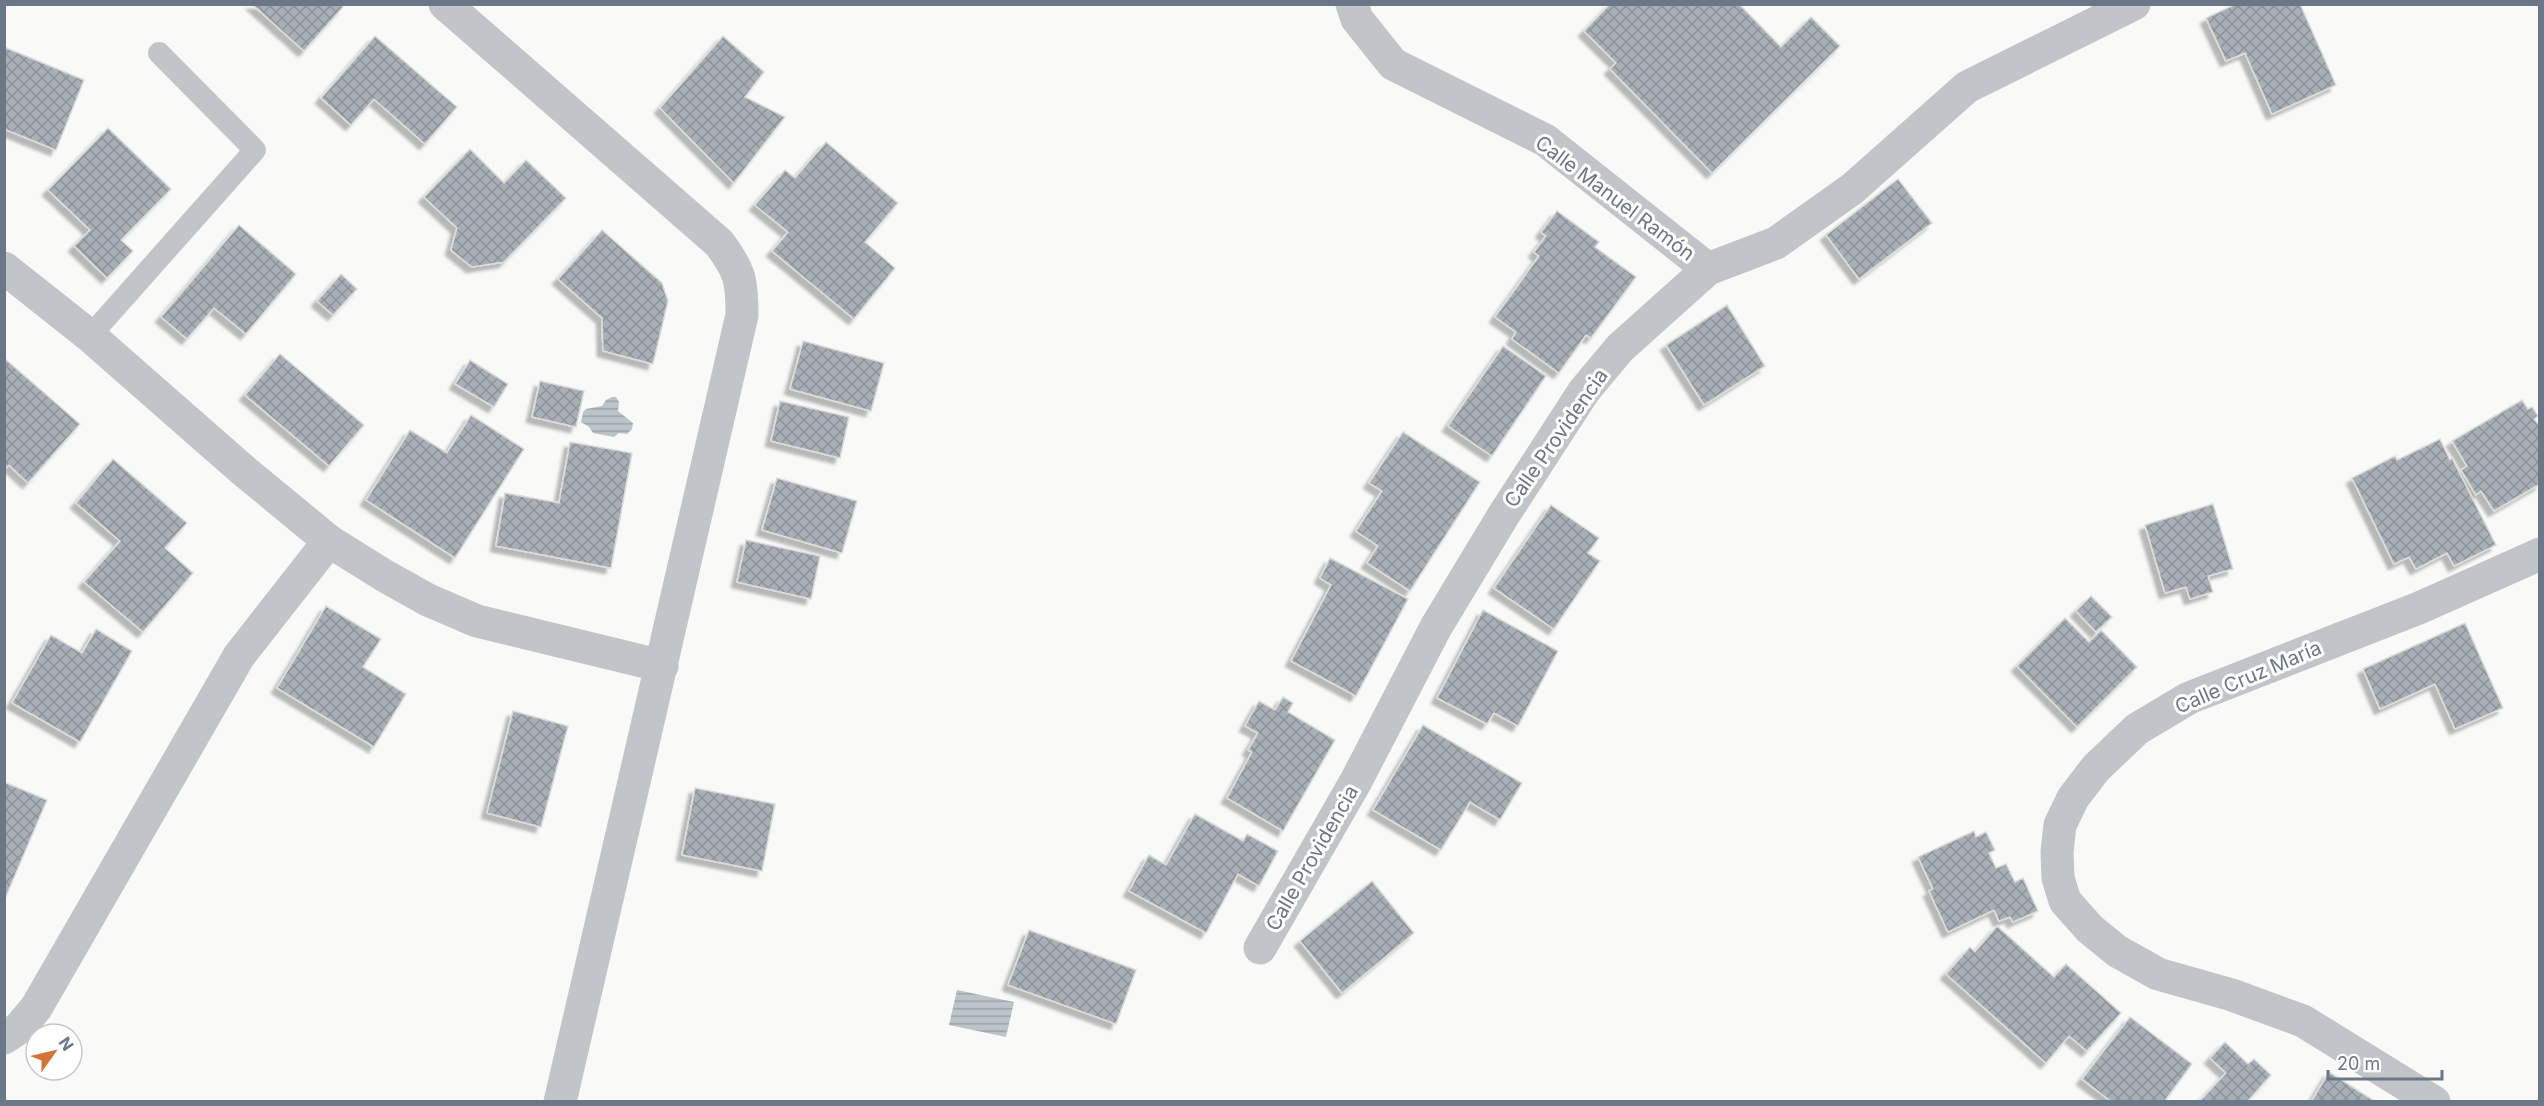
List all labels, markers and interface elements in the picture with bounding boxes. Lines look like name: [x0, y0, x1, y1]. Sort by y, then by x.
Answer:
street label: Calle Manuel Ramón: [1531, 130, 1699, 266]
street label: Calle Providencia: [1499, 364, 1613, 512]
street label: Calle Cruz María: [2171, 635, 2325, 719]
street label: Calle Providencia: [1261, 781, 1363, 935]
north arrow: [24, 1022, 84, 1082]
text: N: [55, 1033, 78, 1054]
scale bar: [2328, 1043, 2442, 1081]
text: 20 m: [2337, 1053, 2380, 1074]

